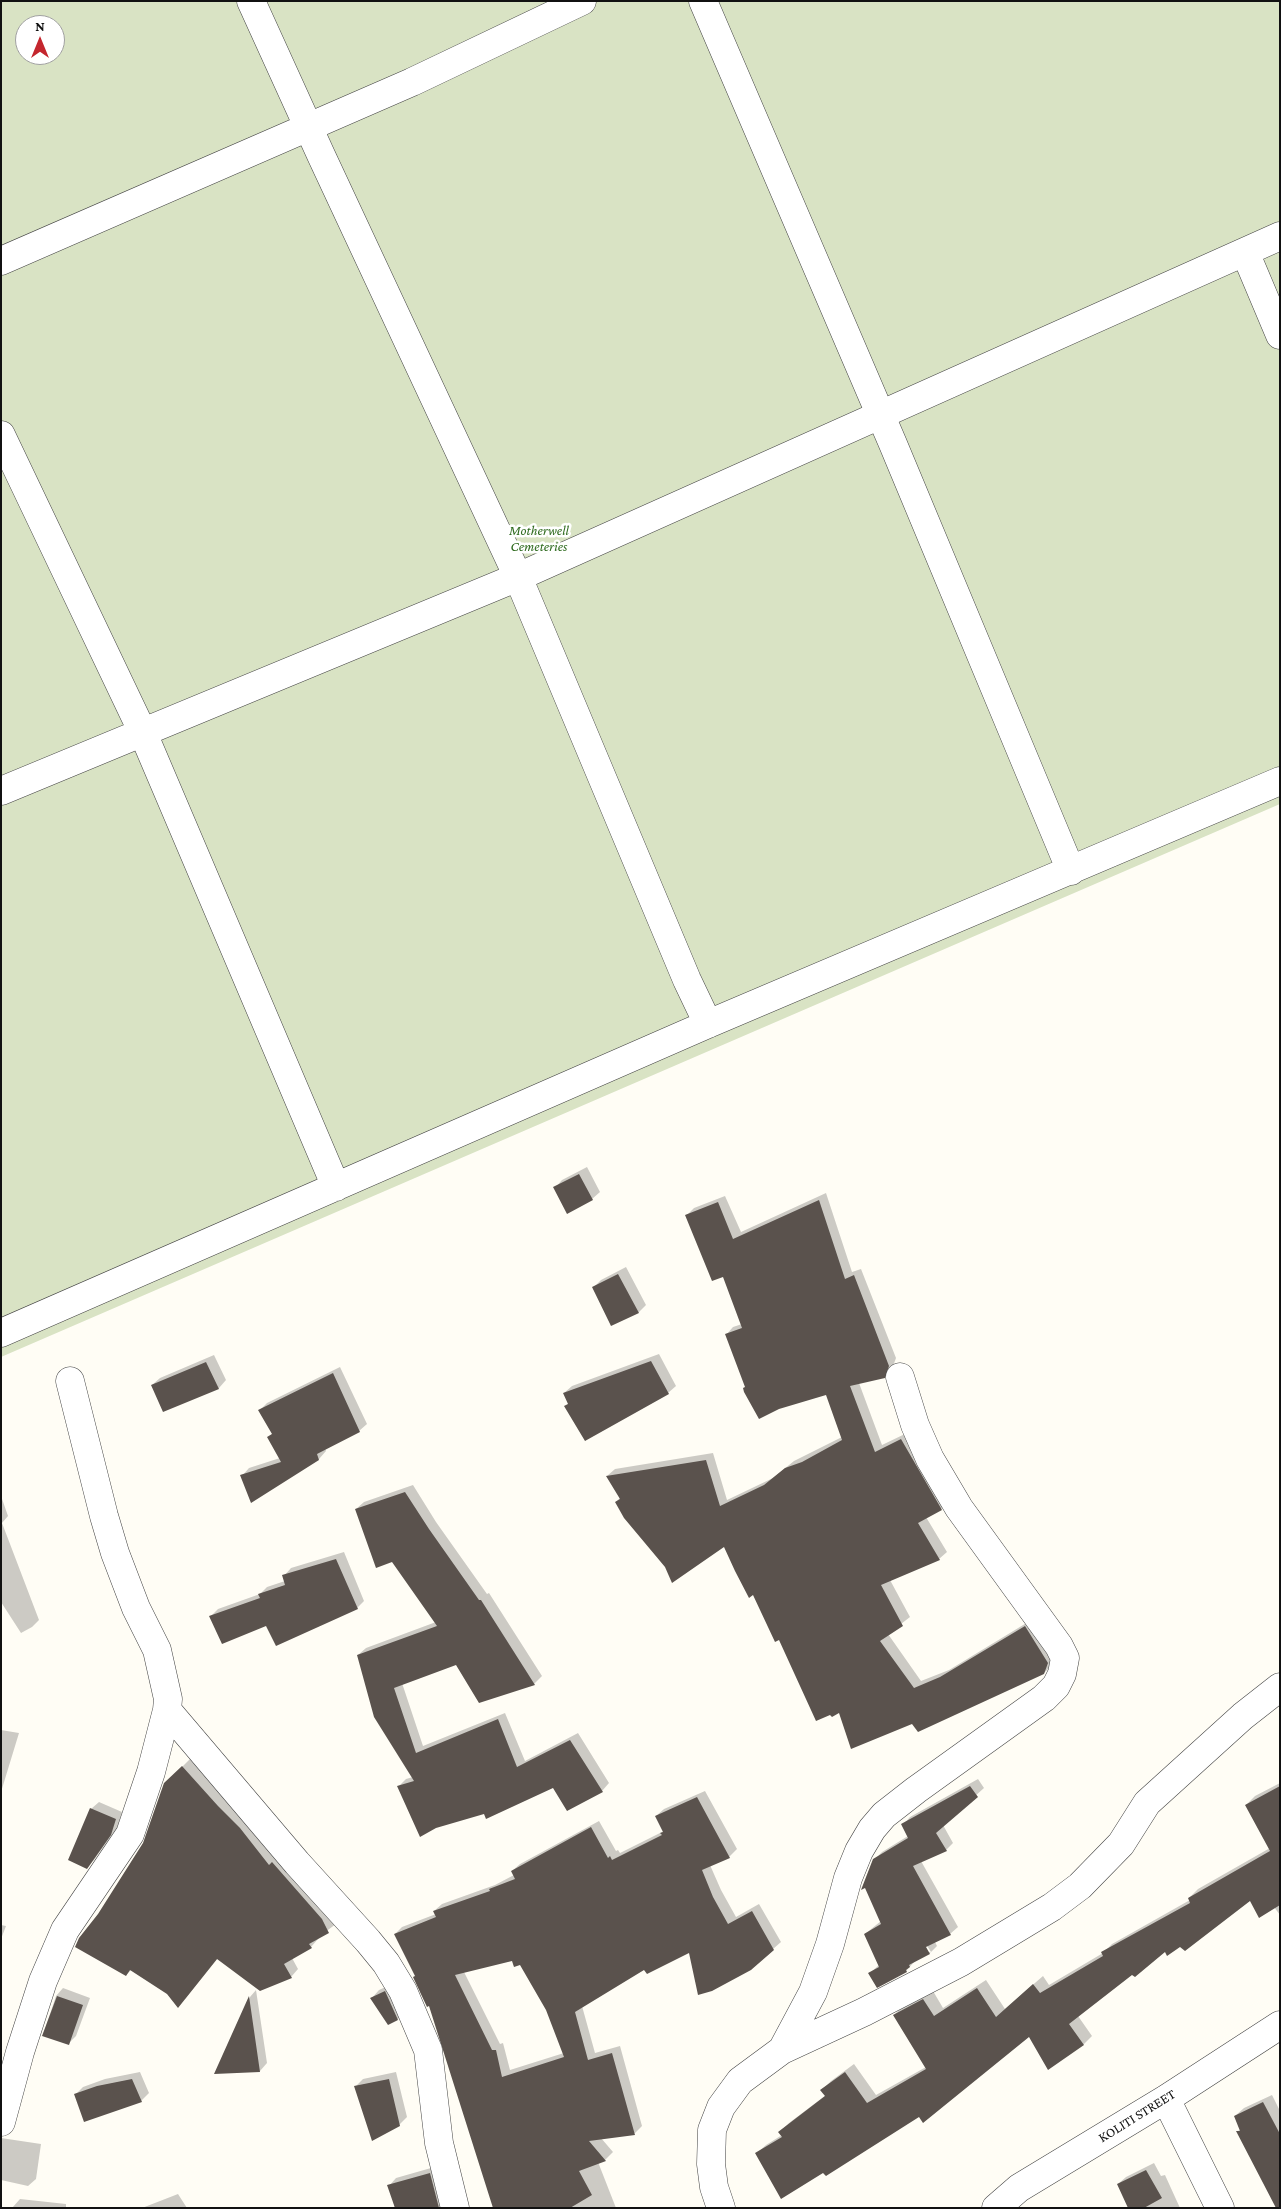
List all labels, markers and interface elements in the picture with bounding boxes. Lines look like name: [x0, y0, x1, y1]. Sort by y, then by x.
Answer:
north arrow: [15, 15, 65, 65]
text: N: [35, 18, 45, 34]
park label: Motherwell Cemeteries: [509, 523, 569, 556]
street label: KOLITI STREET: [1095, 2086, 1179, 2146]

